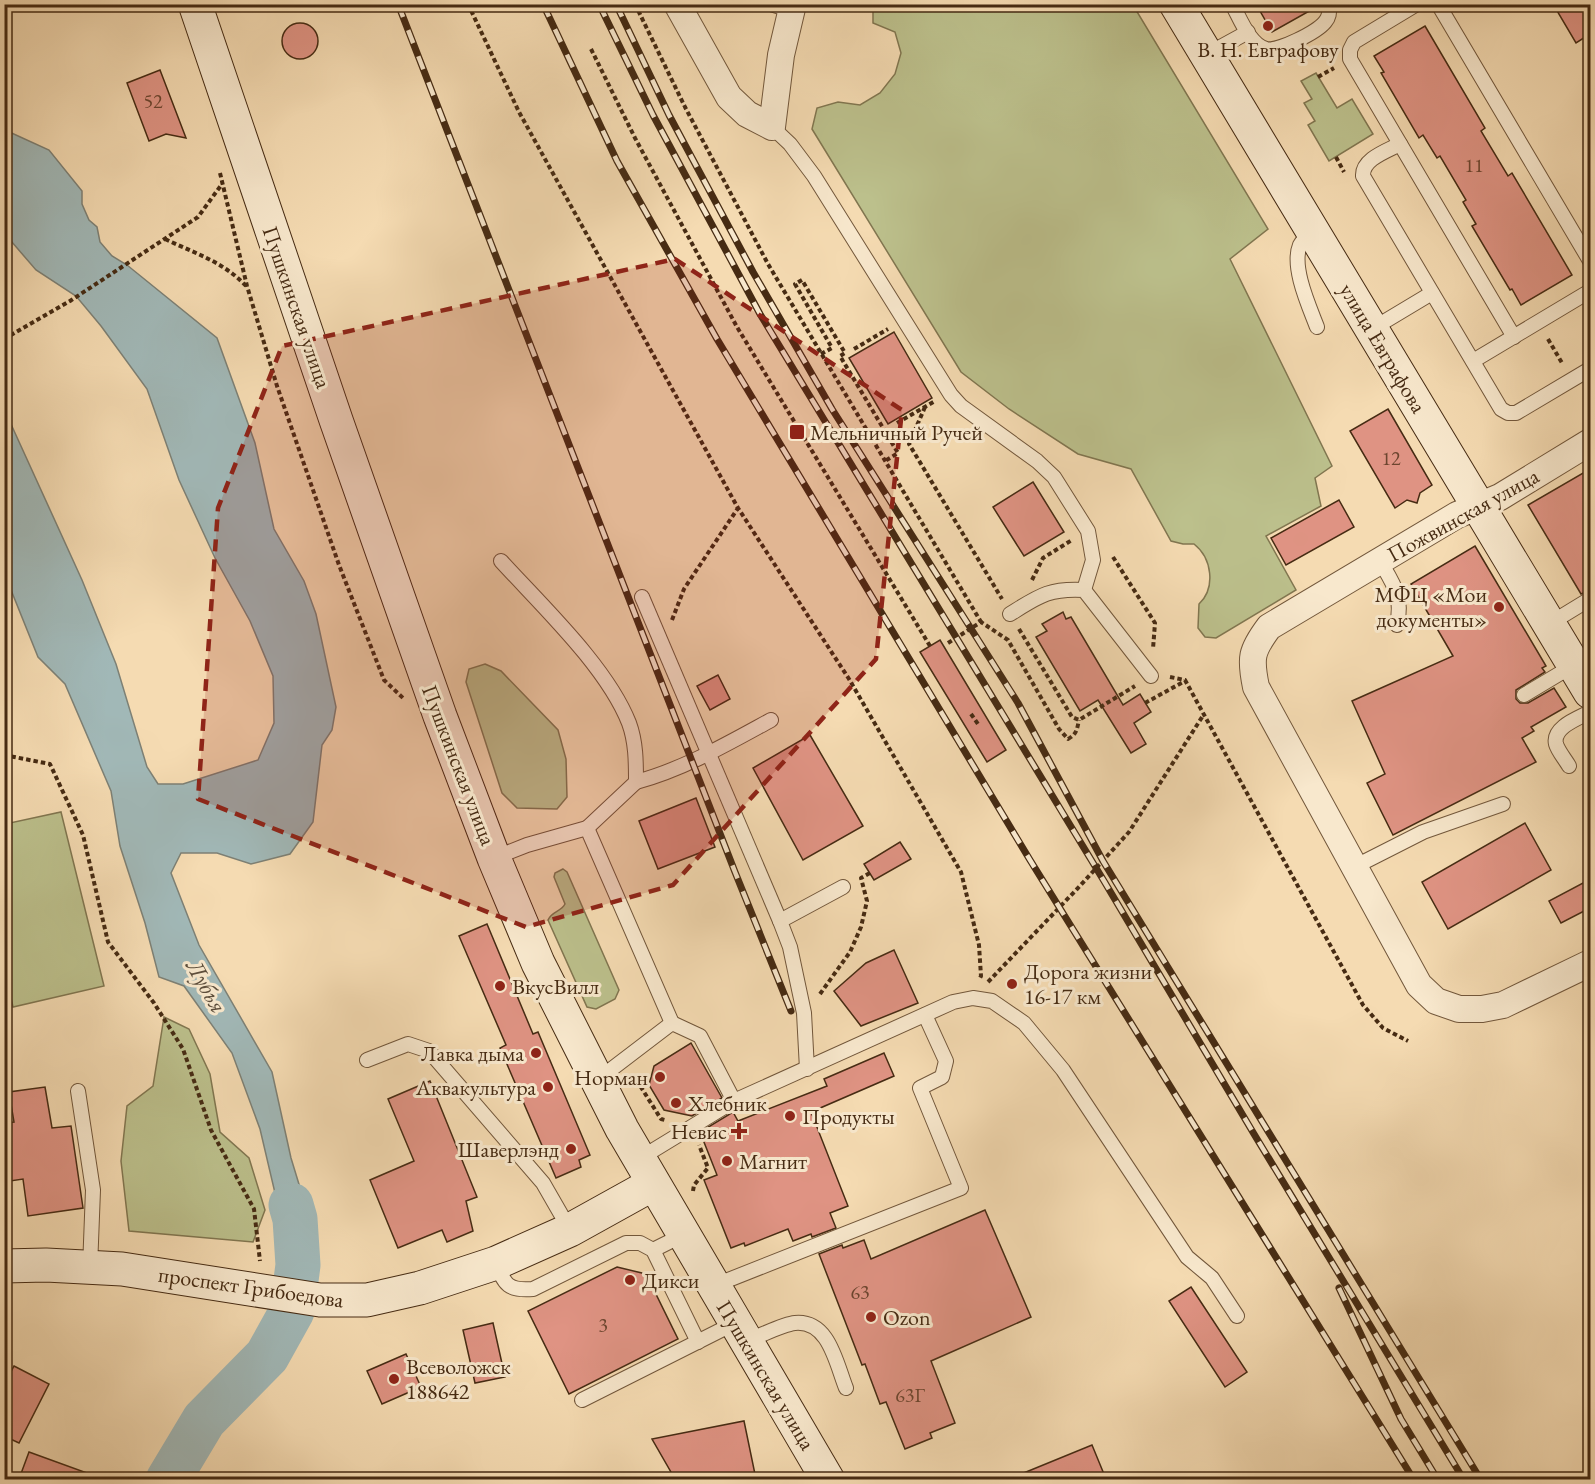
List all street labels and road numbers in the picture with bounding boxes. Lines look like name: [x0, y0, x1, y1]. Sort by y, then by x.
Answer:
street label: Пушкинская улица: [256, 222, 338, 392]
street label: улица Евграфова: [1333, 278, 1433, 419]
street label: Пожвинская улица: [1382, 461, 1544, 569]
street label: Пушкинская улица: [415, 681, 503, 850]
street label: проспект Грибоедова: [157, 1260, 346, 1314]
street label: Пушкинская улица: [710, 1295, 822, 1455]

